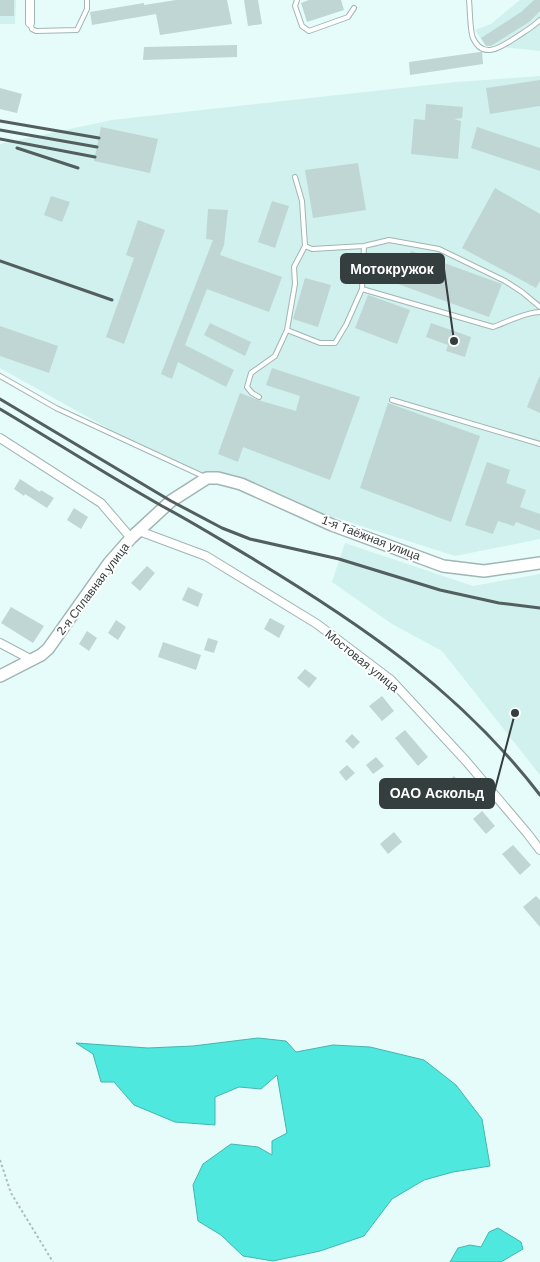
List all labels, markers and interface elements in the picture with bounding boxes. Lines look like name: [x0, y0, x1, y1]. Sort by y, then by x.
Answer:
callout: Мотокружок: [341, 254, 444, 283]
text: Мотокружок: [350, 261, 435, 277]
street label: 1-я Таёжная улица: [320, 513, 423, 563]
street label: 2-я Сплавная улица: [54, 540, 132, 638]
street label: Мостовая улица: [322, 627, 402, 695]
callout: ОАО Аскольд: [380, 779, 494, 808]
text: ОАО Аскольд: [390, 785, 484, 801]

